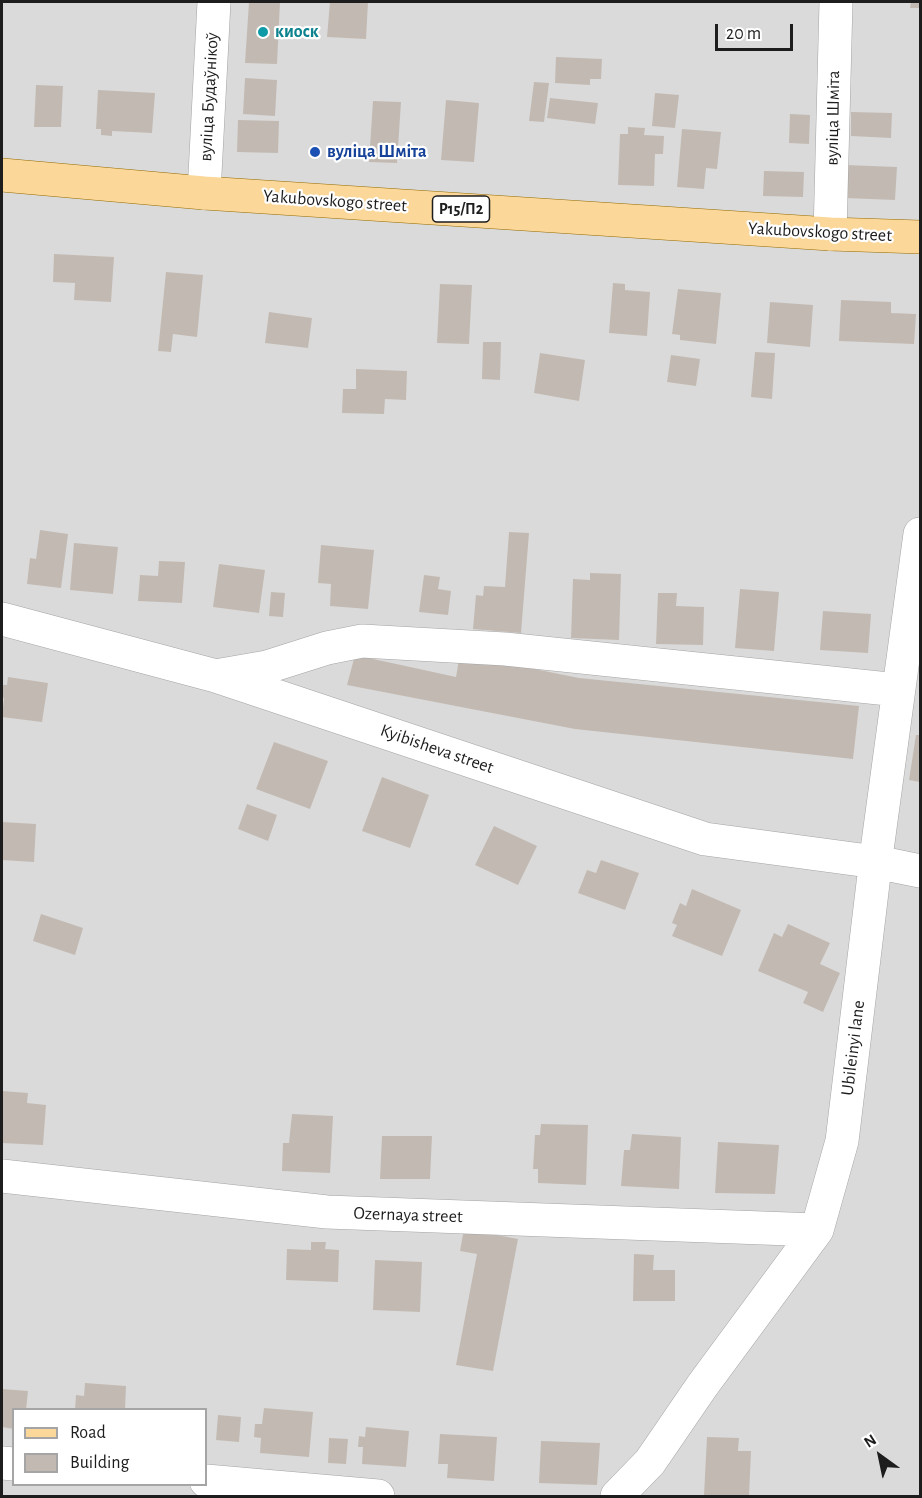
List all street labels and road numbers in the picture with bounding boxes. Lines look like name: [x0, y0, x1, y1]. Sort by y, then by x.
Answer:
street label: вуліца Будаўнікоў: [195, 32, 223, 162]
street label: вуліца Шміта: [821, 70, 845, 166]
street label: Yakubovskogo street: [262, 185, 408, 217]
road number: Р15/П2: [432, 196, 490, 222]
street label: Yakubovskogo street: [748, 217, 892, 247]
street label: Kyibisheva street: [377, 720, 497, 778]
street label: Ubileinyi lane: [836, 999, 870, 1097]
street label: Ozernaya street: [353, 1202, 463, 1228]

